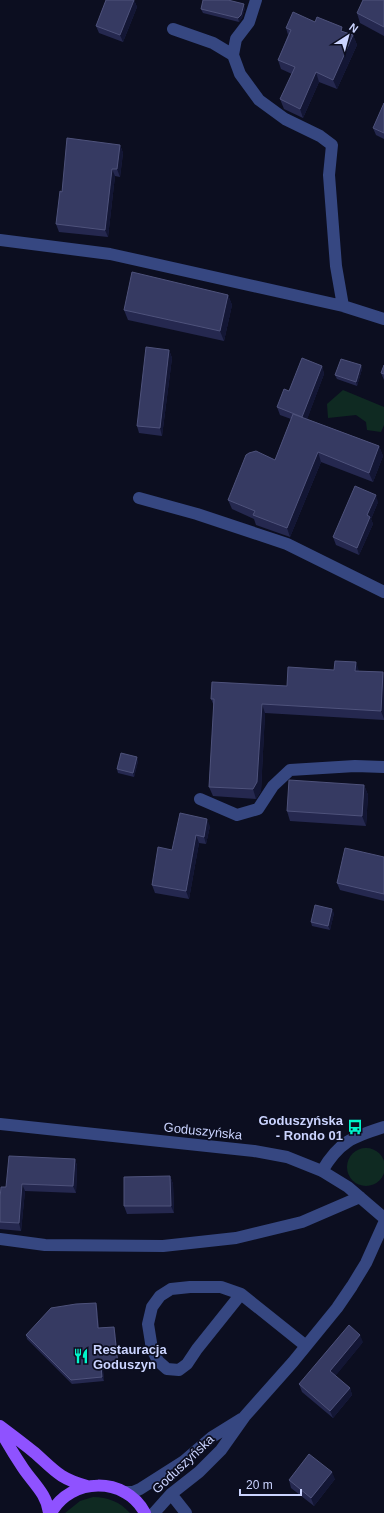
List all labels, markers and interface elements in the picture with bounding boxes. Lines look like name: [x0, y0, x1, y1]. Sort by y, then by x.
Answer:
north arrow: [328, 16, 368, 56]
text: N: [347, 21, 361, 35]
place label: Goduszyńska - Rondo 01: [258, 1113, 344, 1143]
bus stop icon: Goduszyńska - Rondo 01: [346, 1118, 364, 1136]
street label: Goduszyńska: [163, 1119, 244, 1143]
place label: Restauracja Goduszyn: [93, 1342, 167, 1372]
restaurant icon: Restauracja Goduszyn: [72, 1347, 90, 1365]
street label: Goduszyńska: [149, 1431, 217, 1496]
scale bar: [240, 1471, 301, 1497]
text: 20 m: [246, 1478, 273, 1492]

